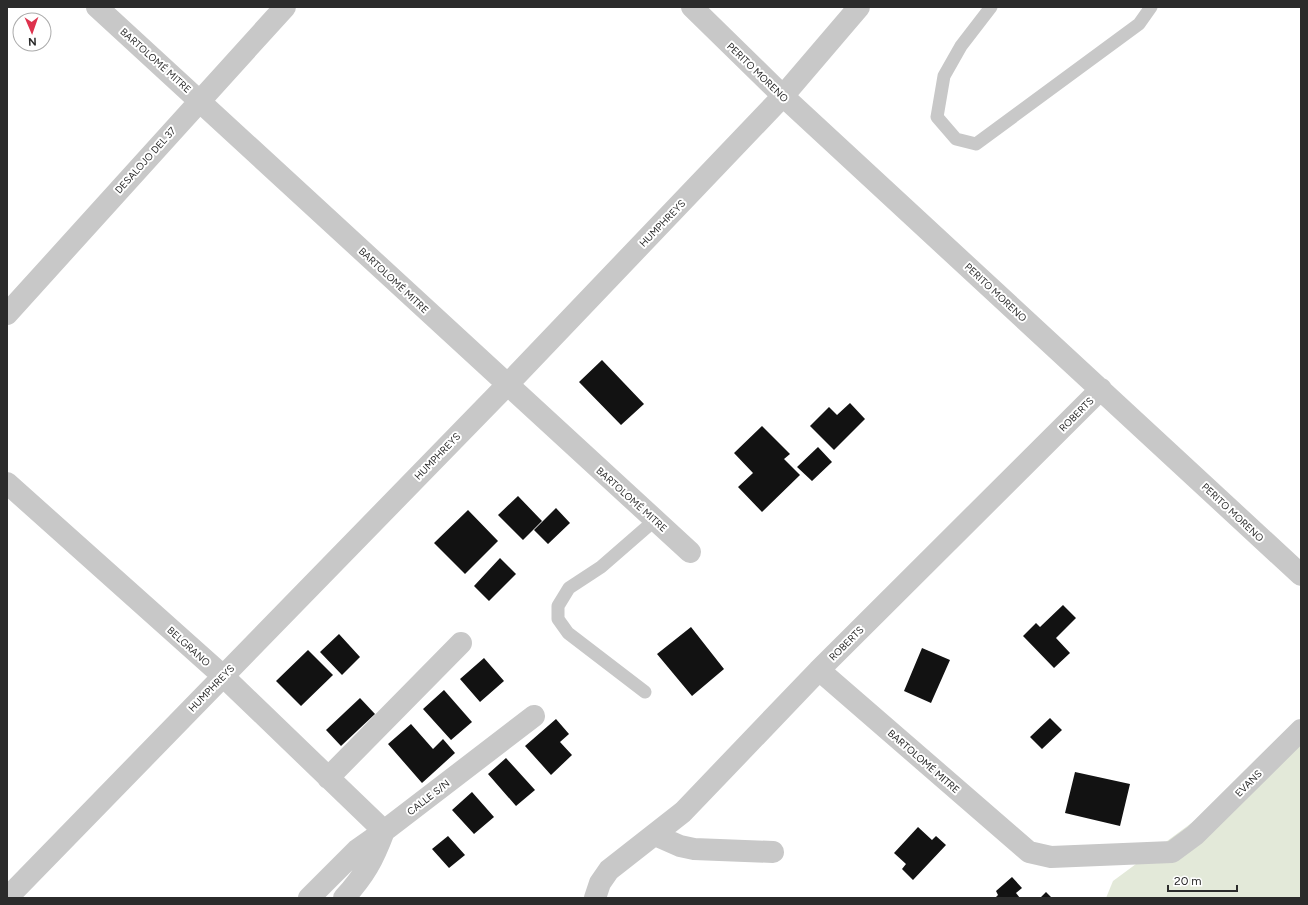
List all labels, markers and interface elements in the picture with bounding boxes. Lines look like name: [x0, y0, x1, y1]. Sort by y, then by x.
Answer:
north arrow: [12, 12, 52, 52]
street label: BARTOLOMÉ MITRE: [118, 25, 194, 96]
text: N: [28, 35, 37, 48]
street label: PERITO MORENO: [724, 40, 791, 105]
street label: DESALOJO DEL 37: [112, 124, 179, 196]
street label: HUMPHREYS: [637, 197, 688, 250]
street label: BARTOLOMÉ MITRE: [356, 245, 431, 316]
street label: PERITO MORENO: [962, 260, 1030, 325]
street label: ROBERTS: [1056, 394, 1096, 434]
street label: HUMPHREYS: [412, 430, 463, 483]
street label: BARTOLOMÉ MITRE: [594, 464, 670, 535]
street label: PERITO MORENO: [1199, 480, 1267, 545]
street label: ROBERTS: [826, 623, 866, 663]
street label: BELGRANO: [164, 624, 213, 669]
street label: HUMPHREYS: [186, 662, 237, 715]
street label: BARTOLOMÉ MITRE: [885, 727, 962, 796]
street label: EVANS: [1232, 767, 1265, 800]
street label: CALLE S/N: [404, 777, 452, 818]
scale bar: [1168, 867, 1237, 893]
text: 20 m: [1174, 874, 1202, 888]

